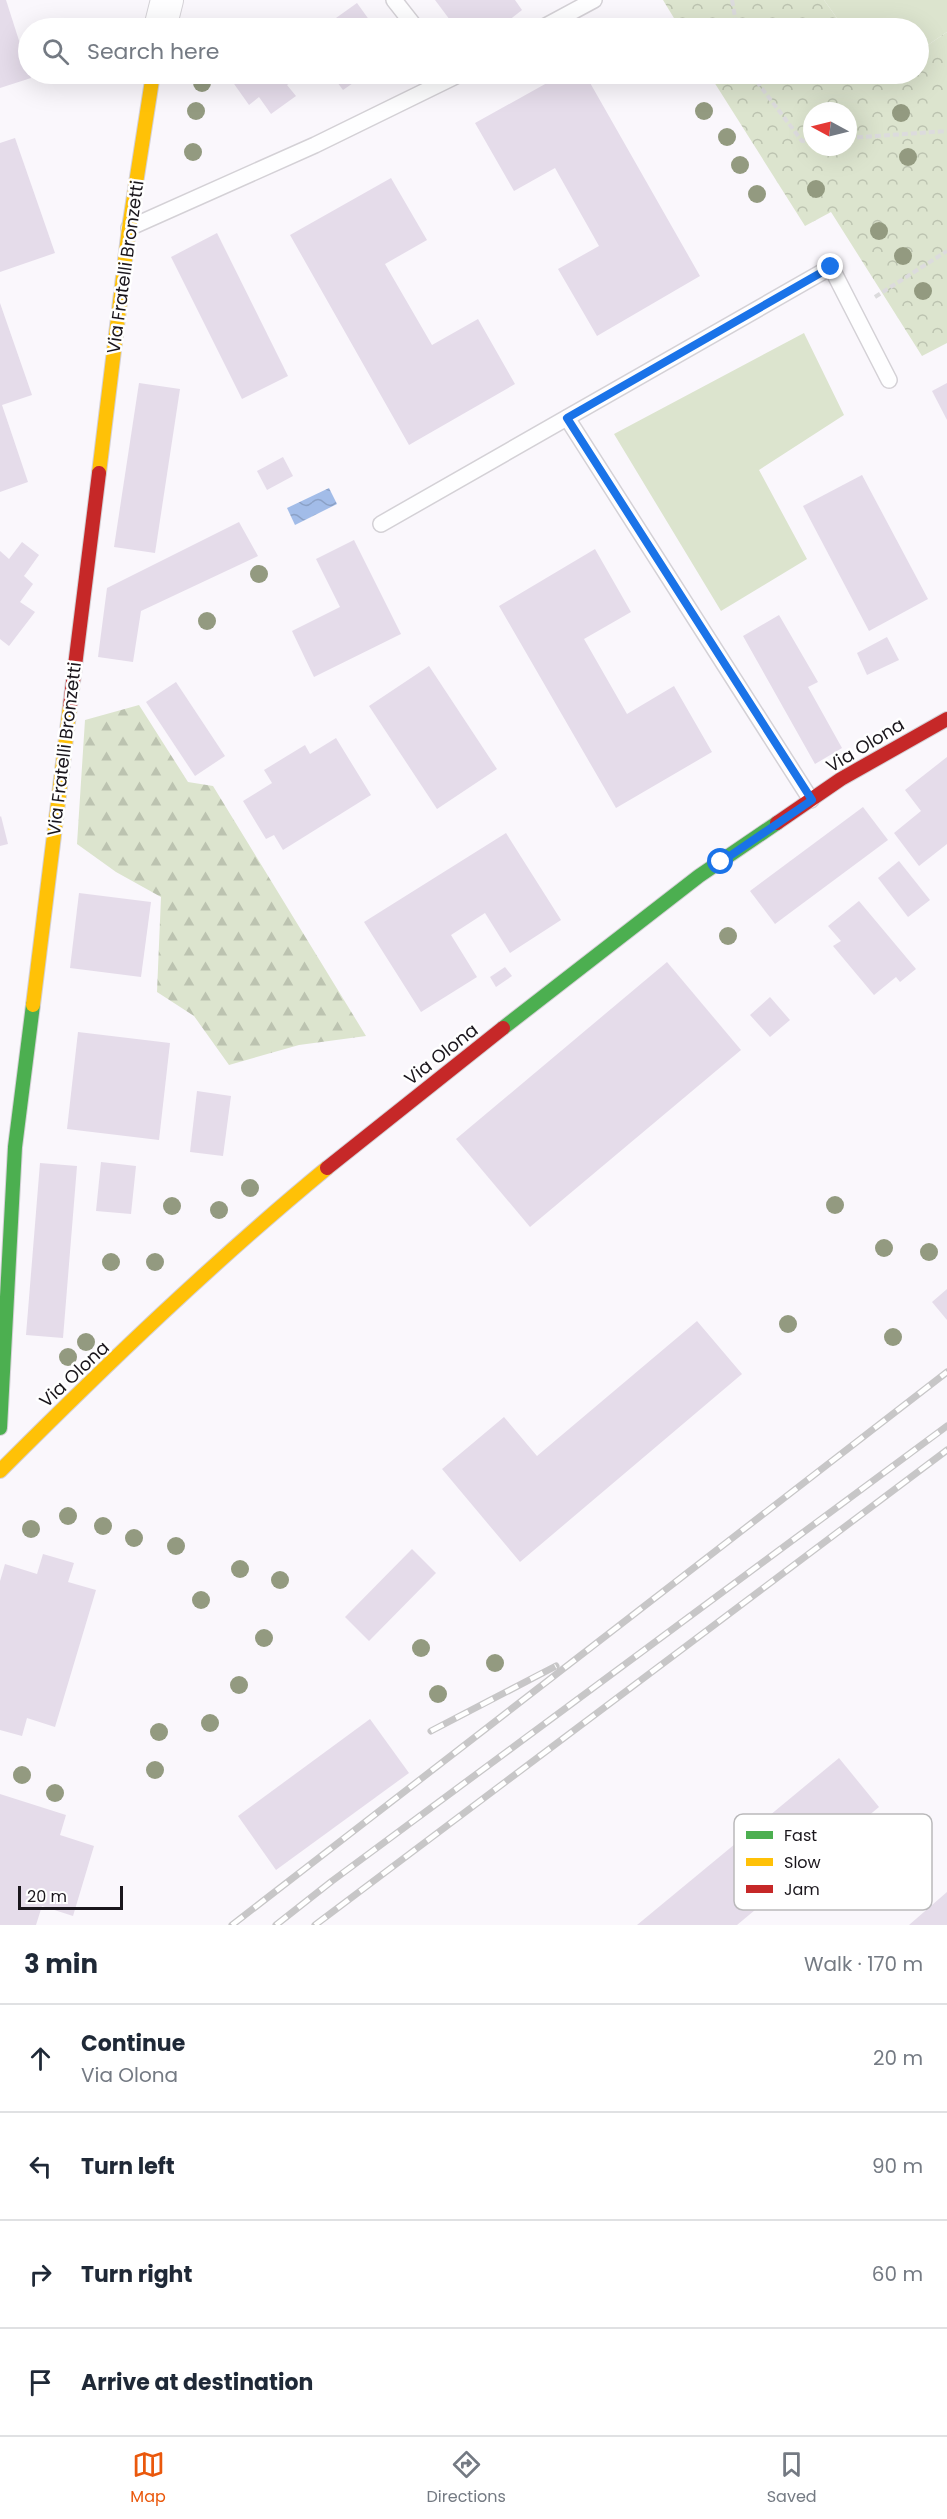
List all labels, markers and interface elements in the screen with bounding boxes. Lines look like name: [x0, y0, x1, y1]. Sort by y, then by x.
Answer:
search box: [18, 18, 929, 84]
icon: search: [39, 35, 72, 68]
text: Search here: [87, 36, 220, 67]
north arrow: [803, 102, 857, 156]
street label: Via Fratelli Bronzetti: [100, 179, 150, 355]
route end: [817, 253, 843, 279]
street label: Via Fratelli Bronzetti: [41, 661, 87, 837]
street label: Via Olona: [821, 712, 909, 778]
route start: [707, 848, 733, 874]
street label: Via Olona: [399, 1017, 483, 1091]
street label: Via Olona: [34, 1335, 114, 1413]
legend: [734, 1814, 932, 1910]
text: Fast: [784, 1824, 817, 1847]
text: Slow: [784, 1851, 821, 1874]
text: Jam: [784, 1878, 820, 1901]
scale bar: [18, 1883, 123, 1910]
text: 20 m: [27, 1885, 67, 1908]
text: 3 min: [24, 1946, 98, 1982]
text: Walk · 170 m: [804, 1950, 923, 1978]
text: Continue: [81, 2028, 185, 2059]
icon: ahead: [24, 2042, 57, 2075]
text: 20 m: [873, 2044, 923, 2072]
text: Via Olona: [81, 2061, 178, 2089]
icon: left: [24, 2150, 57, 2183]
text: Turn left: [81, 2151, 175, 2182]
text: 90 m: [872, 2152, 923, 2180]
icon: right: [24, 2258, 57, 2291]
text: Turn right: [81, 2259, 192, 2290]
text: 60 m: [872, 2260, 923, 2288]
icon: arrive: [24, 2366, 57, 2399]
text: Arrive at destination: [81, 2367, 313, 2398]
tab: Map: [130, 2448, 166, 2509]
tab: Directions: [427, 2448, 506, 2509]
tab: Saved: [767, 2448, 817, 2509]

